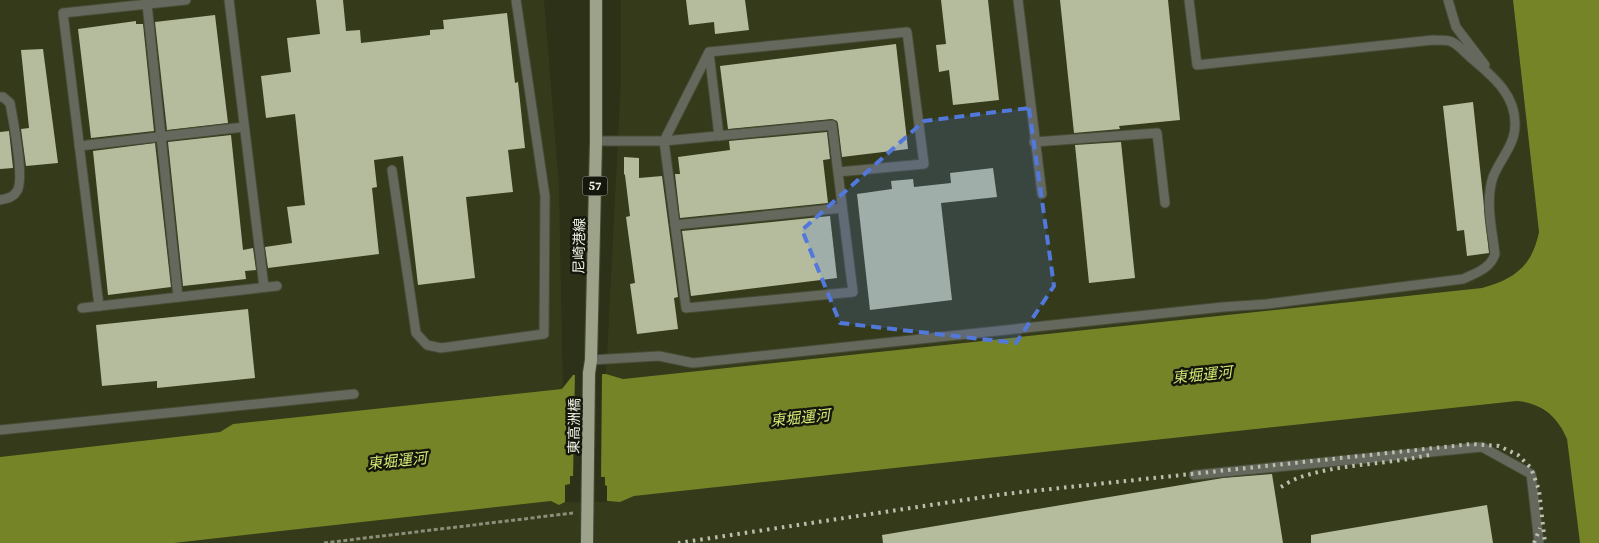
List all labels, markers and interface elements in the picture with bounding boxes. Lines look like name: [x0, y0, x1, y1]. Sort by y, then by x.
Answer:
road number: 57: [582, 177, 608, 196]
street label: 尼崎港線: [569, 218, 589, 274]
water label: 東堀運河: [1171, 361, 1236, 388]
street label: 東高洲橋: [564, 398, 584, 454]
water label: 東堀運河: [769, 404, 834, 431]
water label: 東堀運河: [366, 447, 431, 474]

